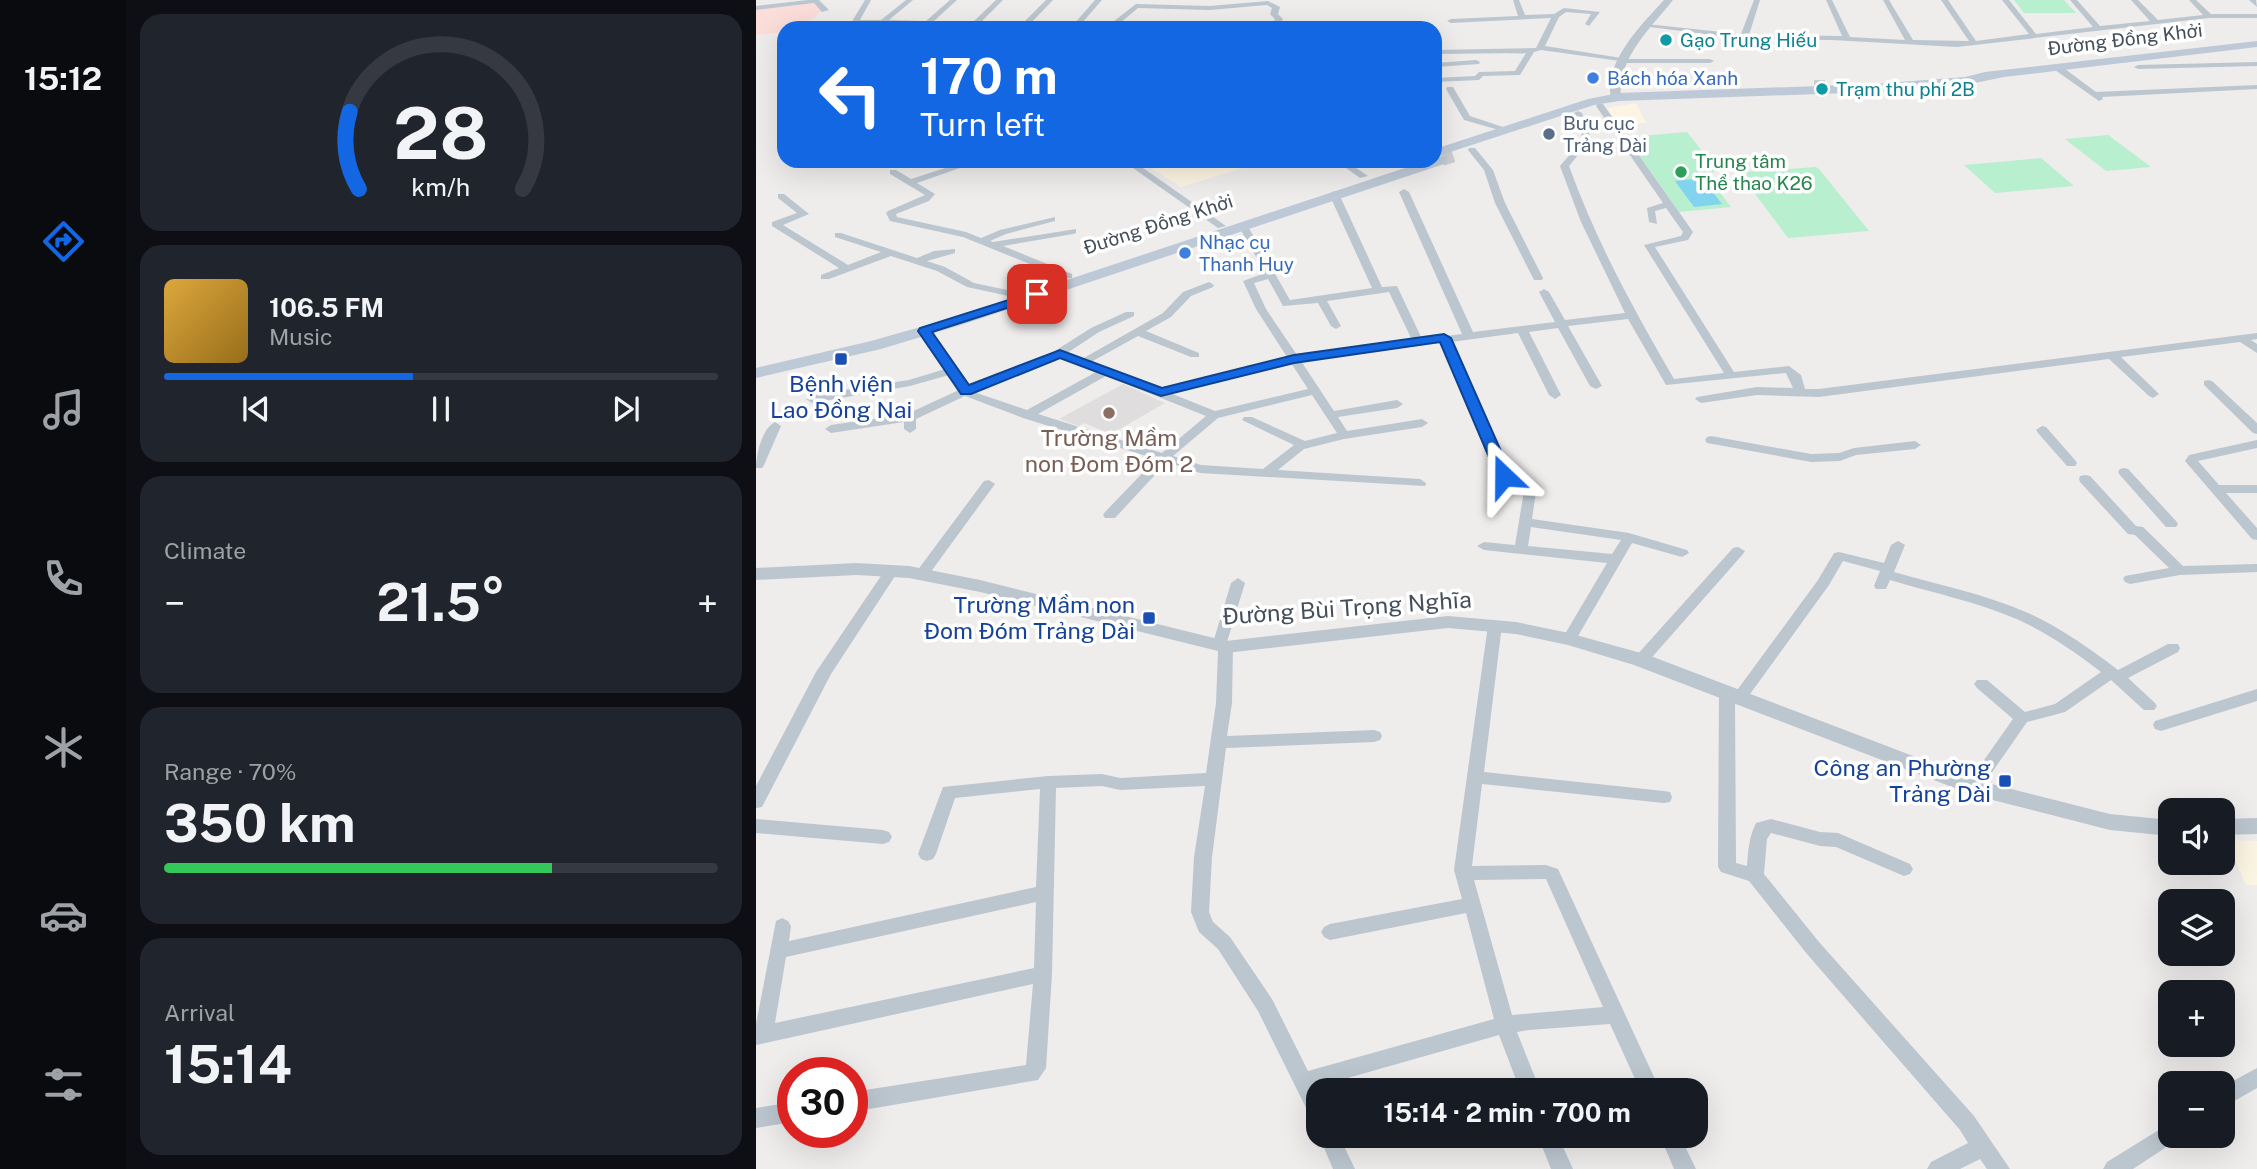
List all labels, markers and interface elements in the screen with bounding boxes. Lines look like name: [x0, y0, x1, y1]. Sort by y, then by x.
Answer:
street label: Đường Đồng Khởi: [2046, 19, 2204, 59]
place label: Gạo Trung Hiếu: [1680, 29, 1817, 51]
marker: Gạo Trung Hiếu: [1658, 32, 1674, 48]
text: 170 m: [920, 47, 1058, 105]
icon: left: [805, 49, 896, 140]
text: 15:12: [24, 60, 102, 97]
place label: Bách hóa Xanh: [1607, 67, 1738, 89]
marker: Bách hóa Xanh: [1585, 70, 1601, 86]
place label: Trạm thu phí 2B: [1836, 78, 1975, 100]
marker: Trạm thu phí 2B: [1814, 81, 1830, 97]
text: 28: [393, 90, 489, 175]
text: Turn left: [920, 106, 1045, 143]
place label: Bưu cục Trảng Dài: [1563, 112, 1647, 156]
marker: Bưu cục Trảng Dài: [1541, 126, 1557, 142]
place label: Trung tâm Thể thao K26: [1695, 150, 1813, 194]
marker: Trung tâm Thể thao K26: [1673, 164, 1689, 180]
text: km/h: [412, 171, 470, 201]
street label: Đường Đồng Khởi: [1080, 189, 1236, 259]
icon: directions: [39, 217, 88, 266]
place label: Nhạc cụ Thanh Huy: [1199, 231, 1294, 275]
marker: Nhạc cụ Thanh Huy: [1177, 245, 1193, 261]
pin: [1007, 264, 1067, 324]
icon: arrive: [1018, 275, 1056, 313]
text: 106.5 FM: [269, 292, 384, 323]
text: Music: [269, 323, 333, 350]
marker: Bệnh viện Lao Đồng Nai: [833, 351, 849, 367]
place label: Bệnh viện Lao Đồng Nai: [770, 370, 912, 423]
icon: music: [39, 385, 88, 434]
icon: previous: [237, 390, 275, 428]
icon: pause: [422, 390, 460, 428]
icon: next: [607, 390, 645, 428]
marker: Trường Mầm non Đom Đóm 2: [1101, 405, 1117, 421]
place label: Trường Mầm non Đom Đóm 2: [1025, 424, 1193, 477]
position arrow: [1467, 439, 1541, 513]
text: Climate: [164, 537, 246, 564]
icon: phone: [39, 554, 88, 603]
text: 21.5°: [376, 572, 506, 633]
text: −: [164, 581, 185, 626]
text: +: [697, 581, 718, 626]
street label: Đường Bùi Trọng Nghĩa: [1221, 585, 1472, 630]
place label: Trường Mầm non Đom Đóm Trảng Dài: [924, 591, 1135, 644]
marker: Trường Mầm non Đom Đóm Trảng Dài: [1141, 610, 1157, 626]
icon: climate: [39, 723, 88, 772]
place label: Công an Phường Trảng Dài: [1814, 754, 1991, 807]
text: Range · 70%: [164, 758, 297, 785]
marker: Công an Phường Trảng Dài: [1997, 773, 2013, 789]
text: 350 km: [164, 793, 356, 854]
map controls: [2158, 798, 2235, 1148]
button: sound: [2158, 798, 2235, 875]
button: layers: [2158, 889, 2235, 966]
icon: car: [39, 891, 88, 940]
button: +: [2158, 980, 2235, 1057]
text: Arrival: [164, 999, 235, 1026]
text: 15:14: [164, 1034, 292, 1095]
speed limit sign: 30: [777, 1057, 868, 1148]
icon: filters: [39, 1060, 88, 1109]
button: −: [2158, 1071, 2235, 1148]
text: 15:14 · 2 min · 700 m: [1383, 1097, 1631, 1128]

